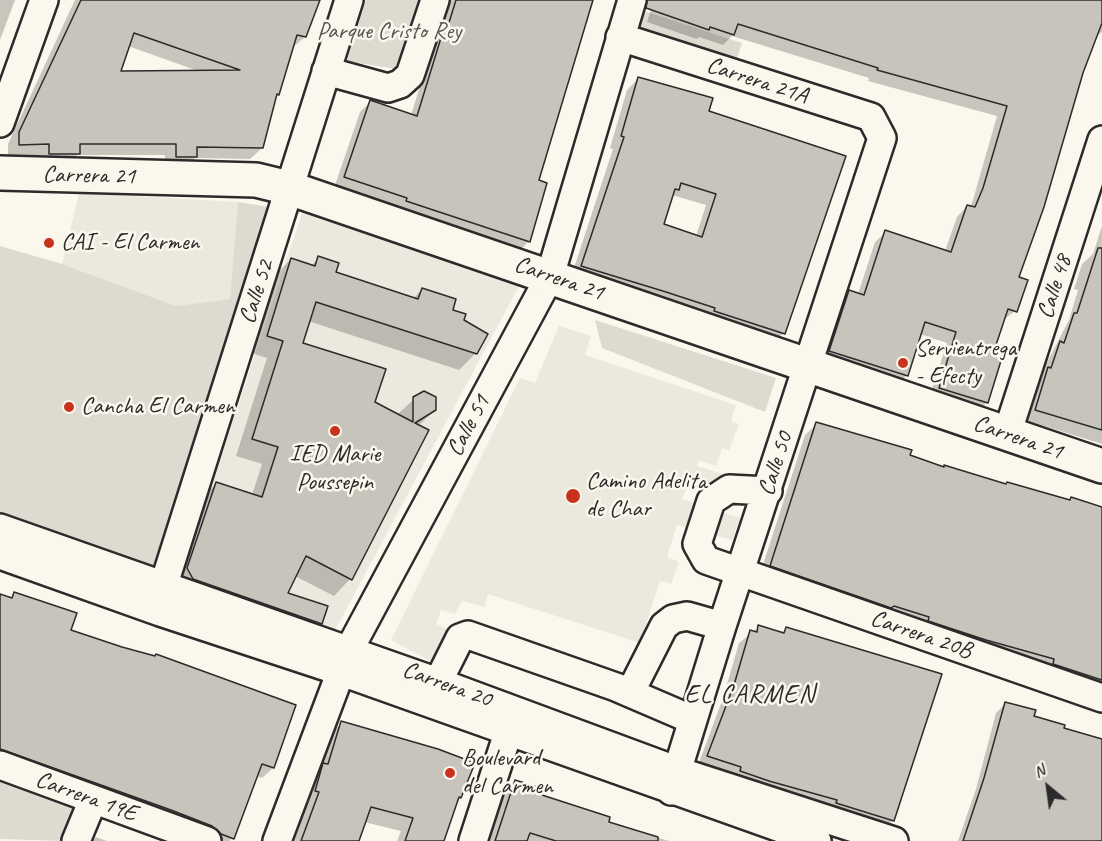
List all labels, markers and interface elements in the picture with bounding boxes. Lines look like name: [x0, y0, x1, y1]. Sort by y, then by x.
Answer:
park label: Parque Cristo Rey: [317, 18, 461, 46]
street label: Carrera 21A: [703, 51, 811, 111]
street label: Carrera 21: [42, 161, 136, 191]
place label: CAI - El Carmen: [61, 229, 199, 257]
marker: CAI - El Carmen: [42, 236, 56, 250]
street label: Carrera 21: [510, 250, 608, 308]
street label: Calle 48: [1031, 252, 1079, 322]
street label: Calle 52: [233, 257, 281, 327]
place label: Servientrega - Efecty: [915, 335, 1016, 391]
marker: Servientrega - Efecty: [896, 356, 910, 370]
street label: Calle 51: [441, 390, 497, 462]
place label: Cancha El Carmen: [81, 393, 235, 421]
marker: Cancha El Carmen: [62, 400, 76, 414]
street label: Carrera 21: [969, 409, 1067, 467]
marker: IED Marie Poussepin: [328, 424, 342, 438]
street label: Calle 50: [752, 429, 800, 499]
place label: IED Marie Poussepin: [290, 441, 380, 497]
place label: Camino Adelita de Char: [586, 468, 706, 524]
marker: Camino Adelita de Char: [564, 487, 582, 505]
street label: Carrera 20B: [867, 604, 975, 666]
street label: Carrera 20: [398, 656, 496, 714]
district label: EL CARMEN: [685, 679, 815, 711]
place label: Boulevard del Carmen: [462, 745, 553, 801]
north arrow: [1018, 757, 1078, 817]
text: N: [1030, 760, 1048, 782]
street label: Carrera 19E: [32, 765, 140, 829]
marker: Boulevard del Carmen: [443, 766, 457, 780]

